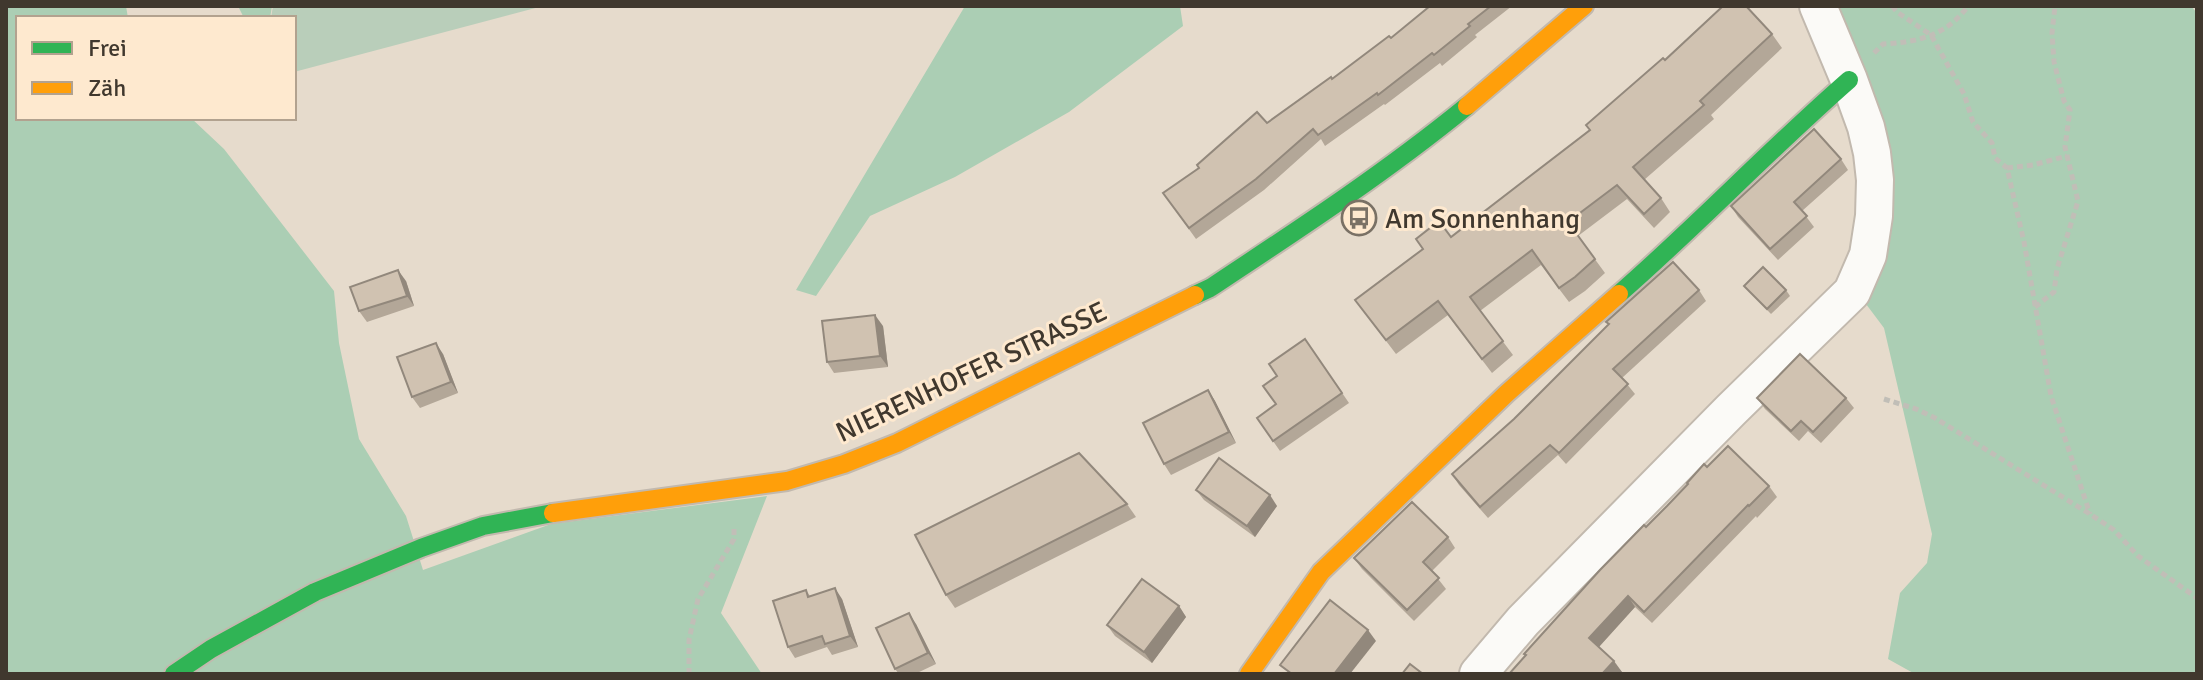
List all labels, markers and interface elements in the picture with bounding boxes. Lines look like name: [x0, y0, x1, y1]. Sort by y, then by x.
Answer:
legend: [16, 16, 296, 120]
text: Frei: [88, 33, 127, 63]
text: Zäh: [88, 73, 126, 103]
bus stop icon: Am Sonnenhang: [1340, 199, 1378, 237]
place label: Am Sonnenhang: [1385, 202, 1580, 236]
street label: NIERENHOFER STRASSE: [831, 294, 1112, 450]

